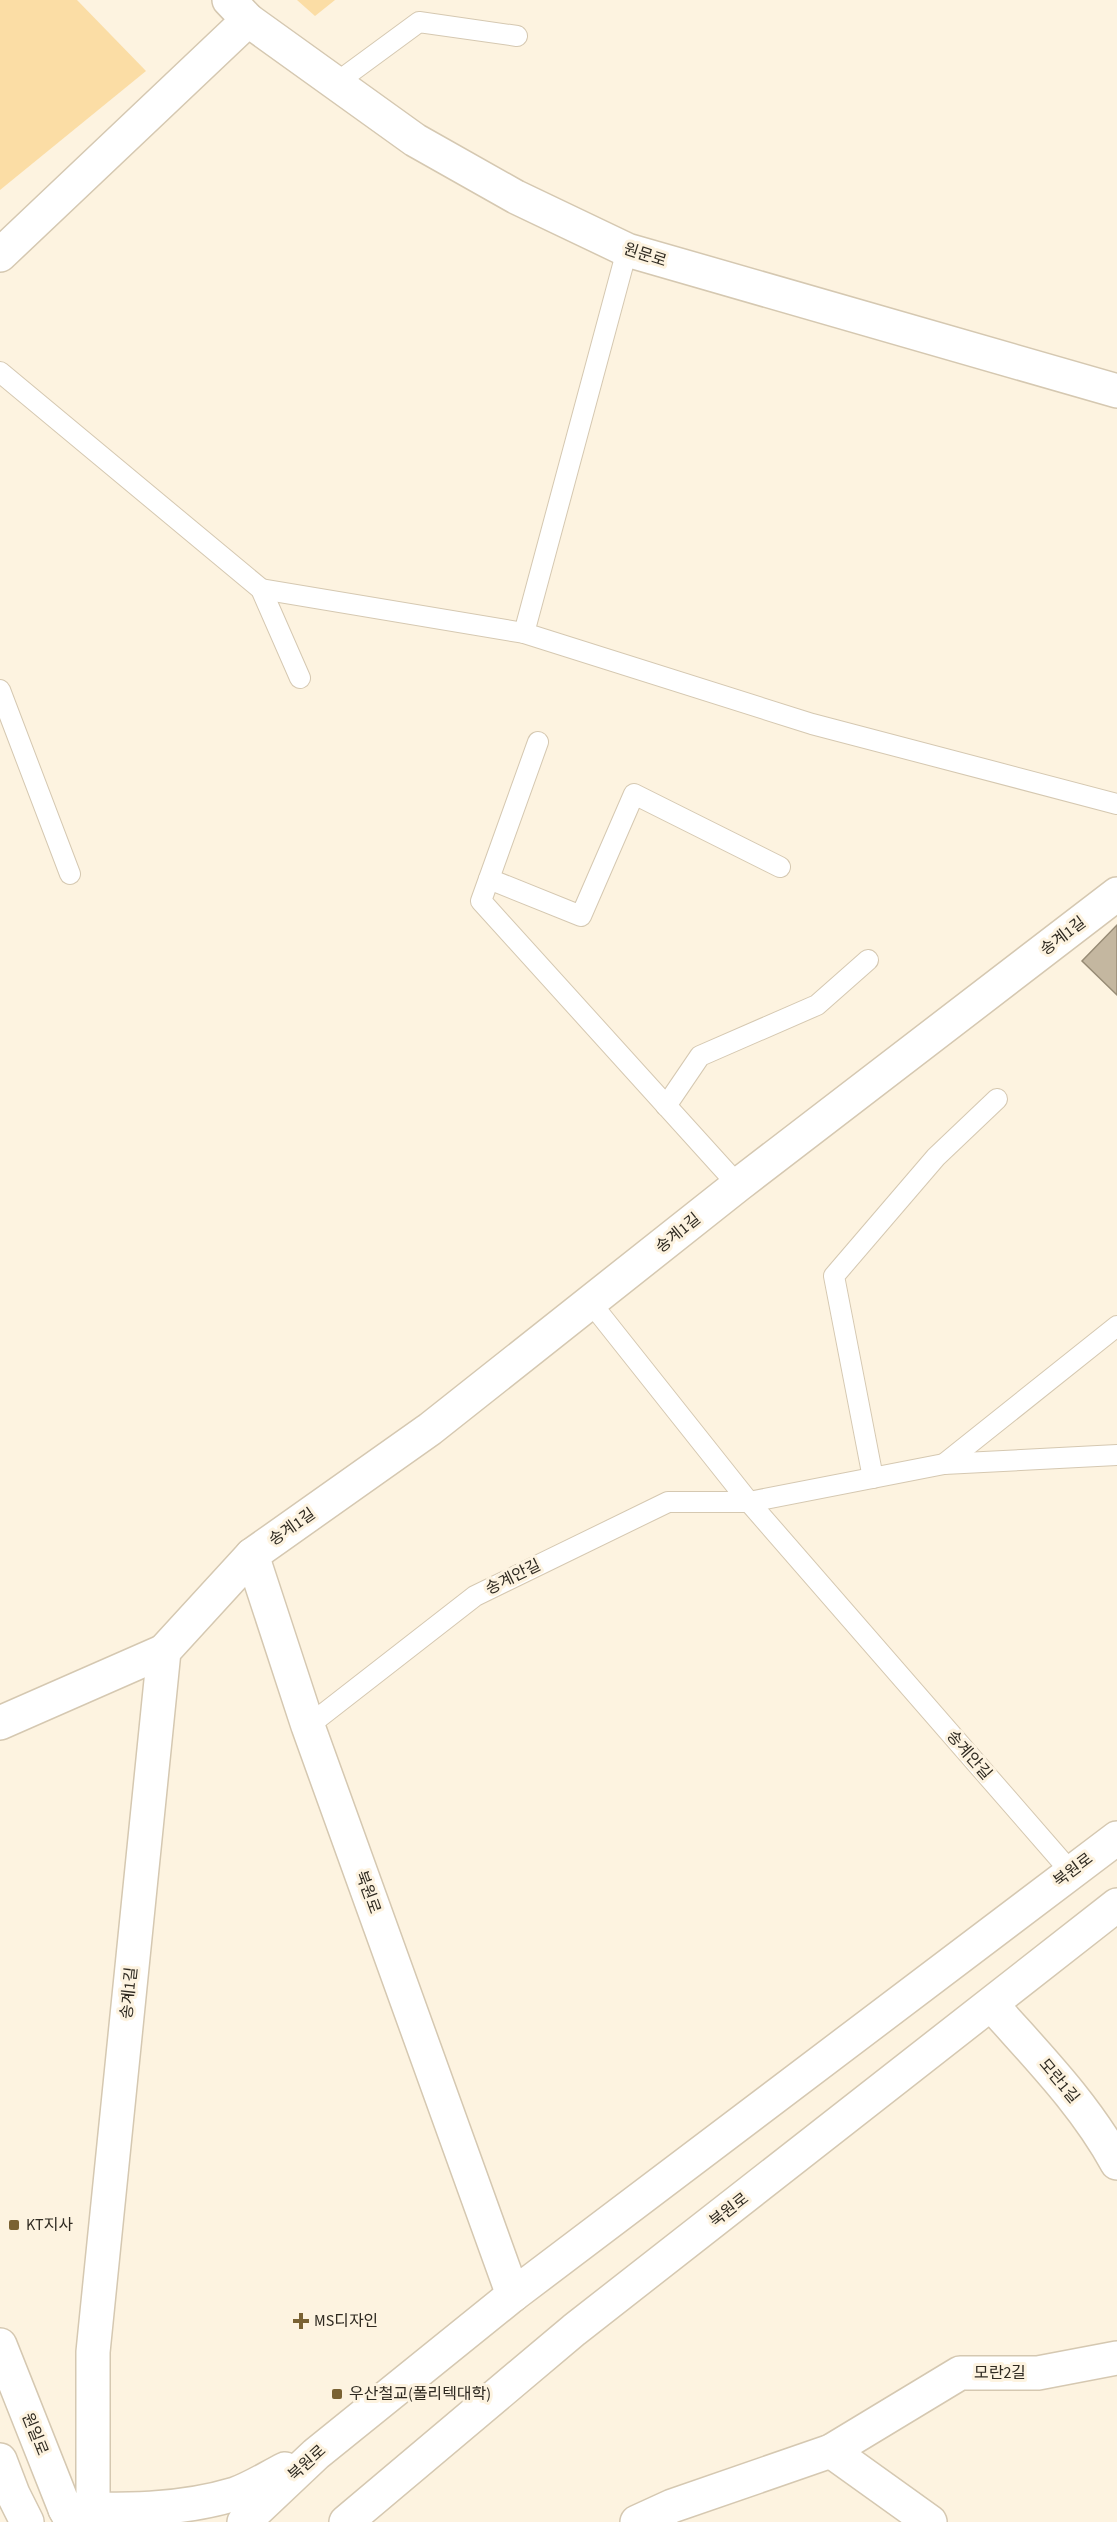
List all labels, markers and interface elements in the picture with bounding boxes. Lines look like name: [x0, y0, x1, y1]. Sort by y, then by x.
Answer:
street label: 원문로: [621, 238, 670, 272]
street label: 송계1길: [1036, 912, 1090, 960]
street label: 송계1길: [651, 1208, 705, 1258]
street label: 송계1길: [264, 1503, 320, 1551]
street label: 송계안길: [482, 1554, 544, 1600]
street label: 송계안길: [941, 1726, 997, 1784]
street label: 북원로: [1049, 1848, 1097, 1892]
street label: 북원로: [350, 1867, 386, 1917]
street label: 송계1길: [115, 1966, 143, 2020]
street label: 모란1길: [1034, 2054, 1084, 2108]
street label: 북원로: [705, 2188, 753, 2232]
place label: KT지사: [26, 2214, 73, 2236]
marker: KT지사: [7, 2218, 21, 2232]
place label: MS디자인: [314, 2310, 378, 2332]
marker: MS디자인: [292, 2312, 310, 2330]
street label: 모란2길: [974, 2362, 1026, 2384]
place label: 우산철교(폴리텍대학): [349, 2383, 491, 2405]
marker: 우산철교(폴리텍대학): [330, 2387, 344, 2401]
street label: 원일로: [17, 2409, 54, 2459]
street label: 북원로: [283, 2440, 331, 2486]

